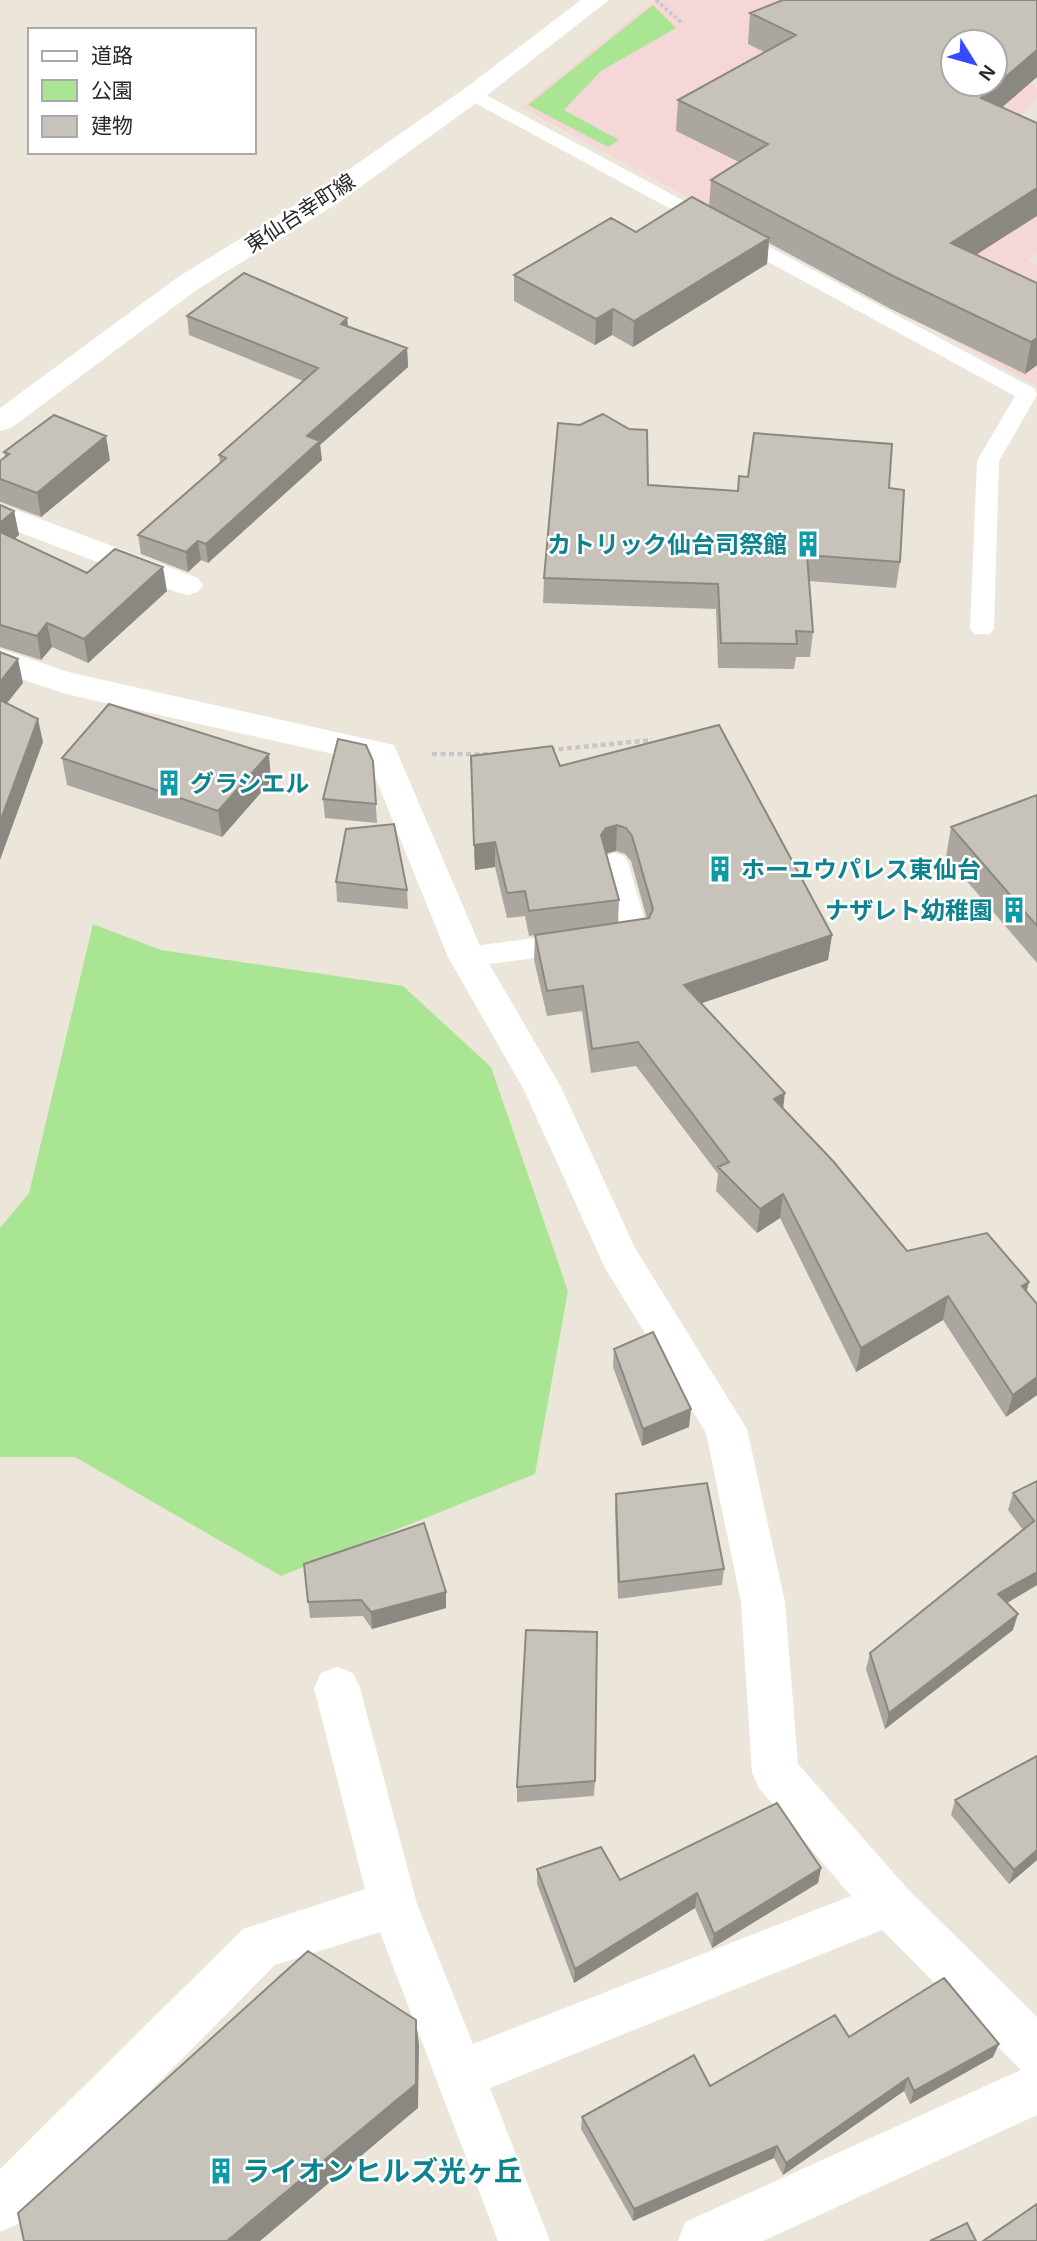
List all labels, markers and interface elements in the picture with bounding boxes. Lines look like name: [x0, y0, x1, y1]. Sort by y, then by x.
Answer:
legend: [28, 28, 256, 154]
north arrow: [939, 28, 1009, 98]
text: 道路: [91, 44, 133, 67]
text: N: [975, 61, 1000, 85]
text: 公園: [91, 79, 133, 102]
text: 建物: [91, 114, 133, 137]
street label: 東仙台幸町線: [241, 169, 359, 257]
building icon: カトリック仙台司祭館: [793, 529, 823, 559]
place label: カトリック仙台司祭館: [547, 531, 787, 558]
building icon: グラシエル: [154, 768, 184, 798]
place label: グラシエル: [190, 770, 310, 797]
building icon: ホーユウパレス東仙台: [705, 854, 735, 884]
place label: ホーユウパレス東仙台: [741, 856, 981, 883]
building icon: ナザレト幼稚園: [999, 895, 1029, 925]
place label: ナザレト幼稚園: [825, 897, 993, 924]
building icon: ライオンヒルズ光ヶ丘: [206, 2156, 236, 2186]
place label: ライオンヒルズ光ヶ丘: [242, 2156, 522, 2187]

